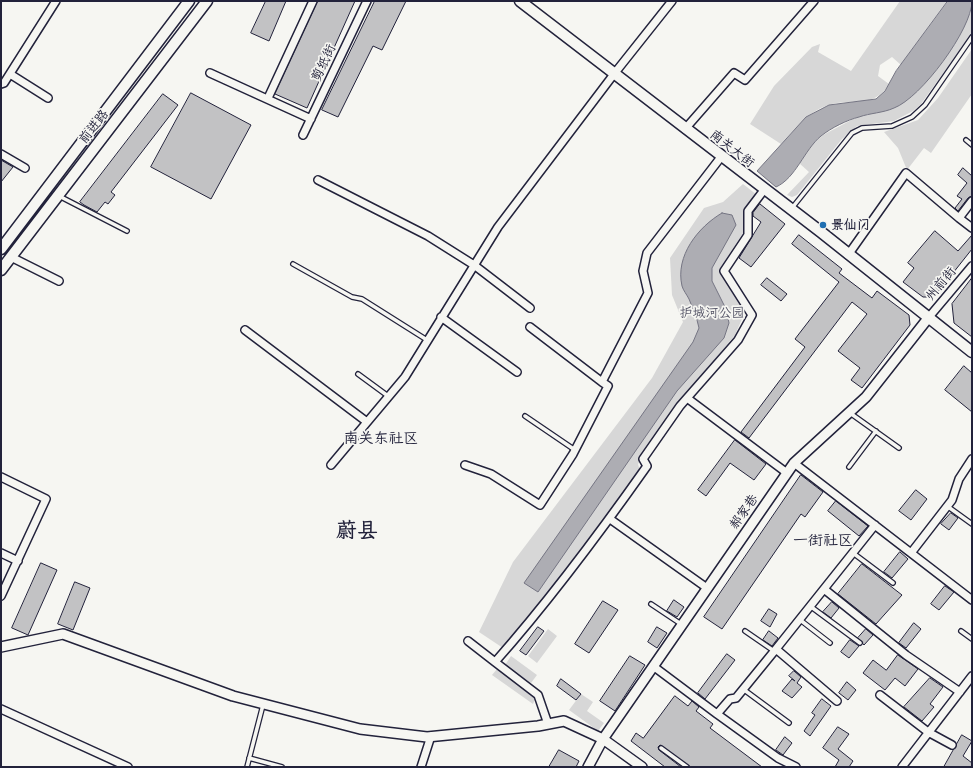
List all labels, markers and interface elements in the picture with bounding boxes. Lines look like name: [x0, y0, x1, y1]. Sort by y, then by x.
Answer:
street label: 剪纸街: [309, 42, 339, 84]
street label: 前进路: [76, 107, 112, 147]
street label: 南关大街: [707, 127, 757, 171]
place label: 景仙门: [831, 217, 870, 233]
marker: 景仙门: [818, 220, 828, 230]
street label: 州前街: [922, 264, 960, 304]
park label: 护城河公园: [680, 305, 744, 321]
district label: 南关东社区: [344, 430, 418, 448]
street label: 郝家巷: [726, 492, 762, 532]
district label: 蔚县: [336, 518, 378, 544]
district label: 一街社区: [793, 532, 853, 550]

